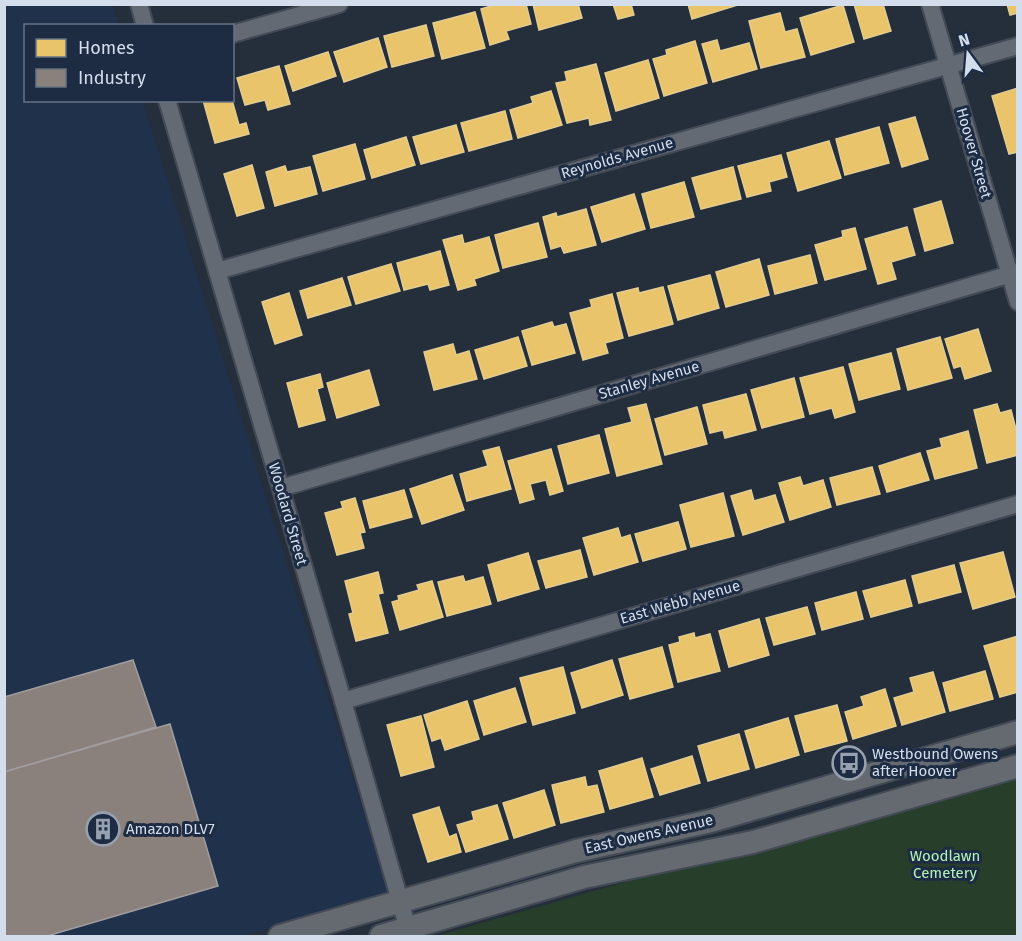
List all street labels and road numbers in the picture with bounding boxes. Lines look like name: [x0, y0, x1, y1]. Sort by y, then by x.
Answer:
street label: Hoover Street: [952, 106, 996, 201]
street label: Reynolds Avenue: [559, 133, 675, 183]
street label: Stanley Avenue: [597, 357, 701, 403]
street label: Woodard Street: [265, 461, 311, 568]
street label: East Webb Avenue: [618, 576, 742, 628]
street label: East Owens Avenue: [583, 810, 715, 858]

